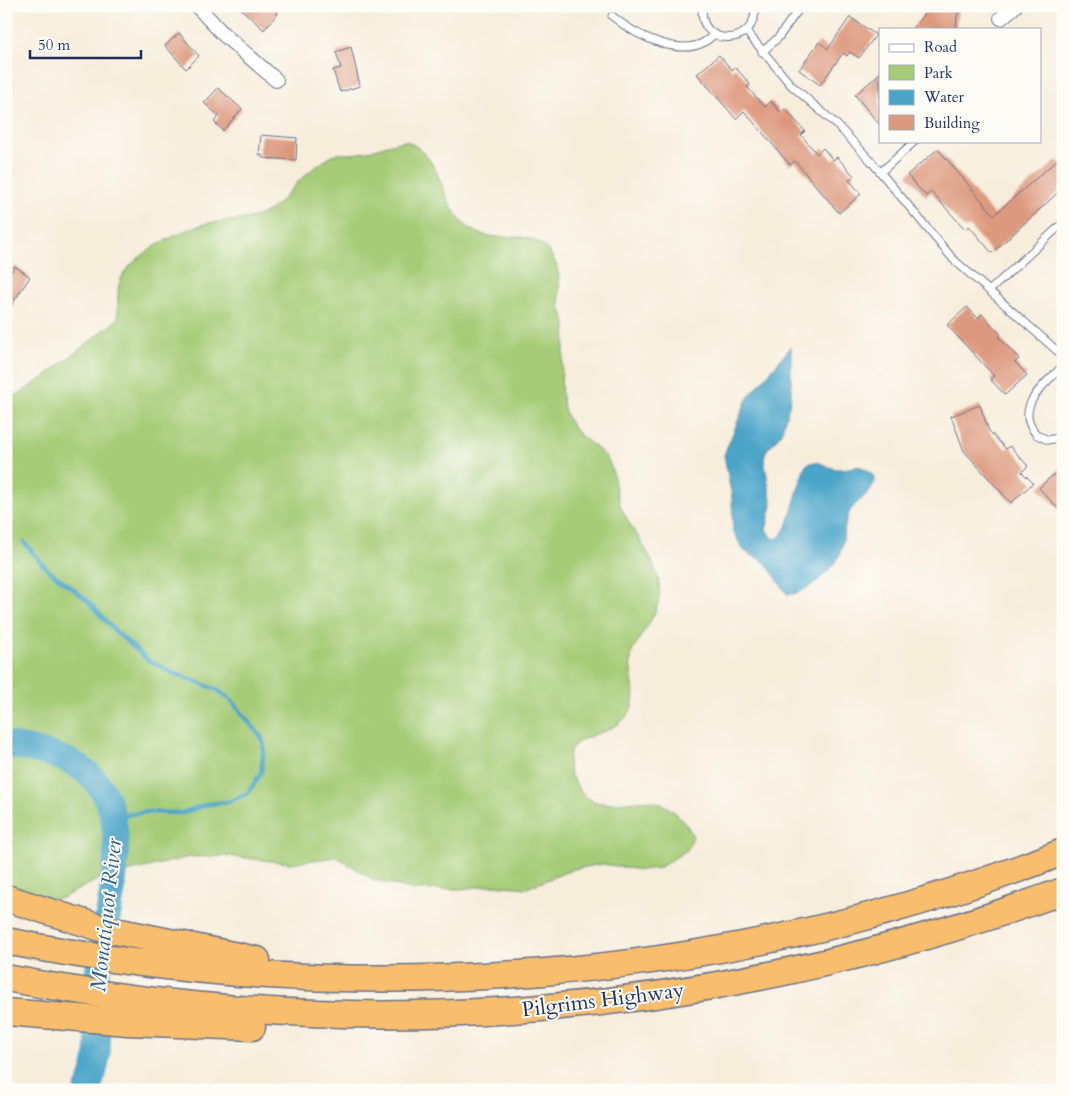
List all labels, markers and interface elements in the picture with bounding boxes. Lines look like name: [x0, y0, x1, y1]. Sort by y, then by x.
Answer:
scale bar: [30, 28, 141, 60]
legend: [879, 28, 1042, 142]
text: 50 m: [38, 35, 70, 55]
text: Road: [924, 37, 957, 57]
text: Park: [924, 63, 953, 83]
text: Water: [923, 87, 965, 107]
text: Building: [924, 113, 980, 133]
water label: Monatiquot River: [83, 836, 129, 993]
street label: Pilgrims Highway: [520, 976, 686, 1024]

